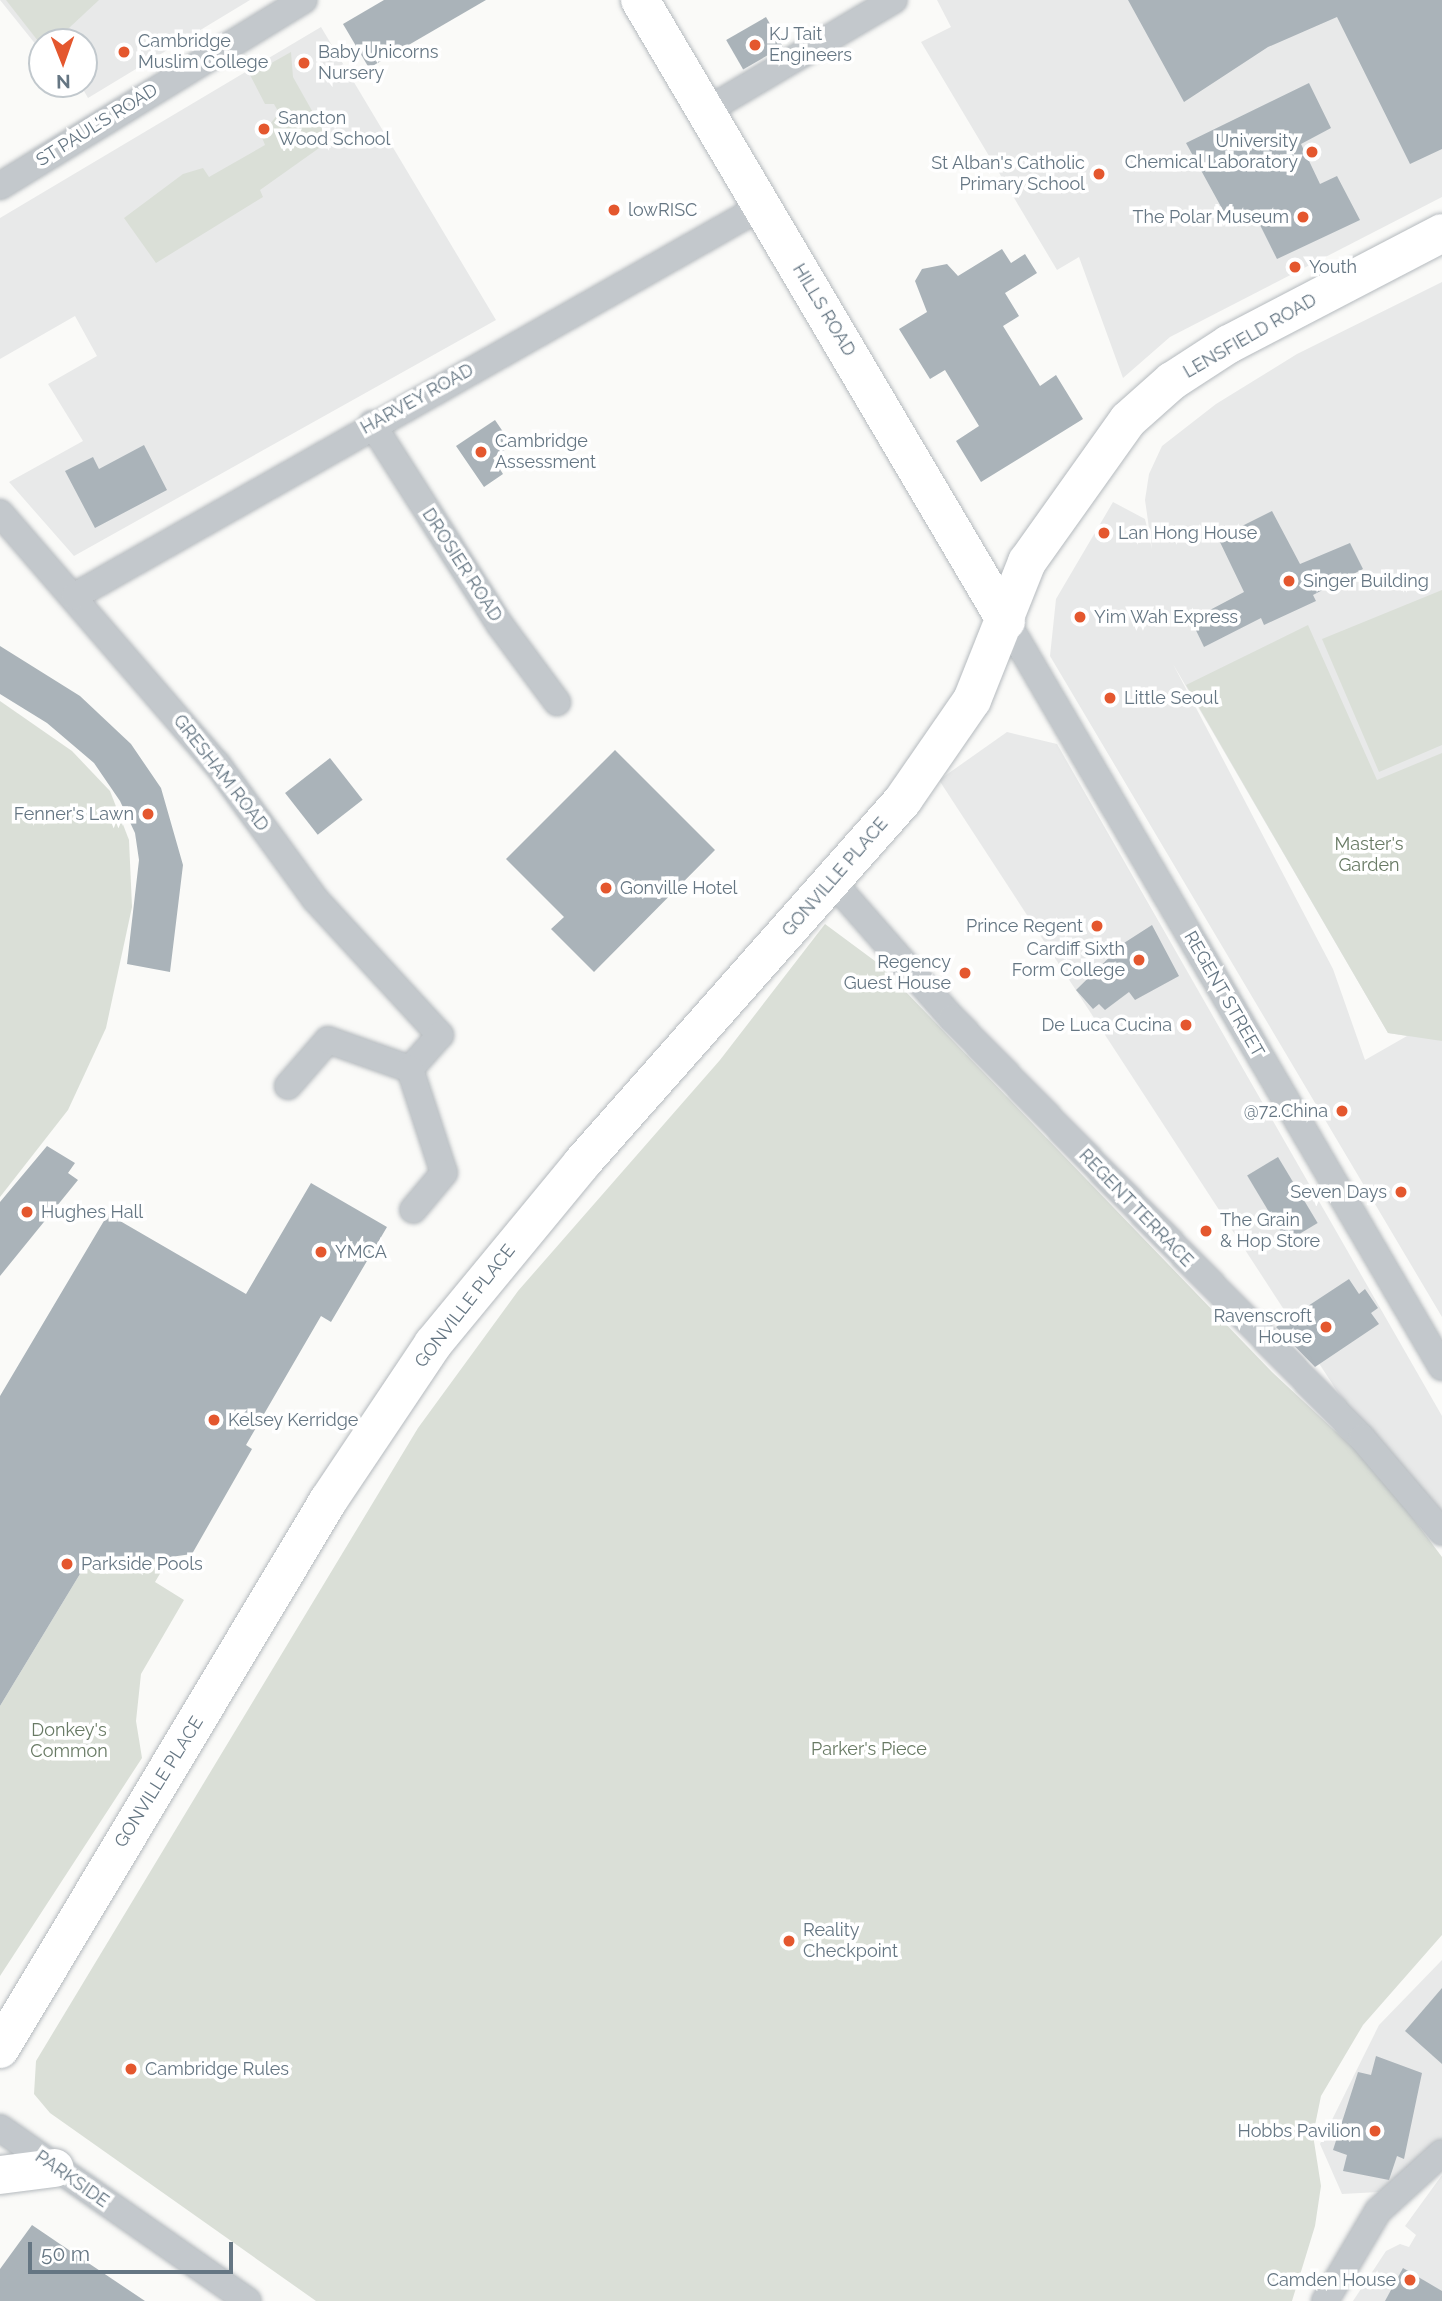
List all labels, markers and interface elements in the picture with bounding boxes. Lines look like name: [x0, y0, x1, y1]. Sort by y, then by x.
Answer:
place label: KJ Tait Engineers: [769, 24, 852, 66]
north arrow: [28, 28, 98, 98]
place label: Cambridge Muslim College: [138, 31, 268, 74]
marker: KJ Tait Engineers: [747, 37, 763, 53]
place label: Baby Unicorns Nursery: [318, 42, 439, 84]
marker: Cambridge Muslim College: [116, 44, 132, 60]
marker: Baby Unicorns Nursery: [296, 55, 312, 71]
text: N: [56, 71, 71, 93]
street label: ST PAUL'S ROAD: [32, 79, 162, 171]
place label: Sancton Wood School: [278, 108, 390, 150]
marker: Sancton Wood School: [256, 121, 272, 137]
place label: University Chemical Laboratory: [1124, 131, 1298, 174]
marker: University Chemical Laboratory: [1304, 144, 1320, 160]
place label: St Alban's Catholic Primary School: [931, 153, 1085, 196]
marker: St Alban's Catholic Primary School: [1091, 166, 1107, 182]
place label: lowRISC: [628, 199, 697, 221]
marker: lowRISC: [606, 202, 622, 218]
place label: The Polar Museum: [1132, 206, 1289, 228]
marker: The Polar Museum: [1295, 209, 1311, 225]
place label: Youth: [1309, 256, 1357, 278]
marker: Youth: [1287, 259, 1303, 275]
street label: HILLS ROAD: [788, 260, 860, 360]
street label: LENSFIELD ROAD: [1180, 289, 1320, 383]
street label: HARVEY ROAD: [357, 359, 477, 439]
place label: Cambridge Assessment: [495, 431, 596, 474]
marker: Cambridge Assessment: [473, 444, 489, 460]
street label: DROSIER ROAD: [417, 504, 507, 626]
place label: Lan Hong House: [1118, 522, 1257, 544]
marker: Lan Hong House: [1096, 525, 1112, 541]
place label: Singer Building: [1303, 570, 1429, 592]
marker: Singer Building: [1281, 573, 1297, 589]
place label: Yim Wah Express: [1094, 606, 1239, 628]
marker: Yim Wah Express: [1072, 609, 1088, 625]
place label: Little Seoul: [1124, 687, 1218, 709]
marker: Little Seoul: [1102, 690, 1118, 706]
street label: GRESHAM ROAD: [169, 710, 273, 836]
place label: Fenner's Lawn: [14, 803, 134, 825]
marker: Fenner's Lawn: [140, 806, 156, 822]
street label: GONVILLE PLACE: [778, 813, 892, 941]
park label: Master's Garden: [1334, 834, 1404, 876]
place label: Gonville Hotel: [620, 877, 737, 899]
marker: Gonville Hotel: [598, 880, 614, 896]
place label: Prince Regent: [966, 915, 1083, 937]
marker: Prince Regent: [1089, 918, 1105, 934]
street label: REGENT STREET: [1179, 927, 1269, 1061]
place label: Cardiff Sixth Form College: [1012, 939, 1125, 982]
place label: Regency Guest House: [844, 952, 951, 995]
marker: Cardiff Sixth Form College: [1131, 952, 1147, 968]
marker: Regency Guest House: [957, 965, 973, 981]
place label: De Luca Cucina: [1041, 1014, 1172, 1036]
marker: De Luca Cucina: [1178, 1017, 1194, 1033]
place label: @72.China: [1244, 1100, 1328, 1122]
marker: @72.China: [1334, 1103, 1350, 1119]
street label: REGENT TERRACE: [1074, 1144, 1198, 1272]
place label: Seven Days: [1290, 1181, 1387, 1203]
marker: Seven Days: [1393, 1184, 1409, 1200]
place label: Hughes Hall: [41, 1201, 143, 1223]
marker: Hughes Hall: [19, 1204, 35, 1220]
place label: The Grain & Hop Store: [1220, 1210, 1320, 1252]
marker: The Grain & Hop Store: [1198, 1223, 1214, 1239]
street label: GONVILLE PLACE: [410, 1240, 520, 1372]
place label: YMCA: [335, 1241, 387, 1263]
marker: YMCA: [313, 1244, 329, 1260]
place label: Ravenscroft House: [1213, 1306, 1312, 1348]
marker: Ravenscroft House: [1318, 1319, 1334, 1335]
place label: Kelsey Kerridge: [228, 1409, 359, 1431]
marker: Kelsey Kerridge: [206, 1412, 222, 1428]
place label: Parkside Pools: [81, 1553, 203, 1575]
marker: Parkside Pools: [59, 1556, 75, 1572]
street label: GONVILLE PLACE: [110, 1713, 208, 1851]
park label: Donkey's Common: [30, 1720, 108, 1762]
park label: Parker's Piece: [811, 1738, 927, 1760]
place label: Reality Checkpoint: [803, 1920, 898, 1962]
marker: Reality Checkpoint: [781, 1933, 797, 1949]
place label: Cambridge Rules: [145, 2058, 289, 2080]
marker: Cambridge Rules: [123, 2061, 139, 2077]
place label: Hobbs Pavilion: [1238, 2120, 1361, 2142]
marker: Hobbs Pavilion: [1367, 2123, 1383, 2139]
street label: PARKSIDE: [31, 2146, 113, 2212]
scale bar: [32, 2228, 236, 2272]
text: 50 m: [41, 2241, 90, 2266]
place label: Camden House: [1267, 2269, 1396, 2291]
marker: Camden House: [1402, 2272, 1418, 2288]

